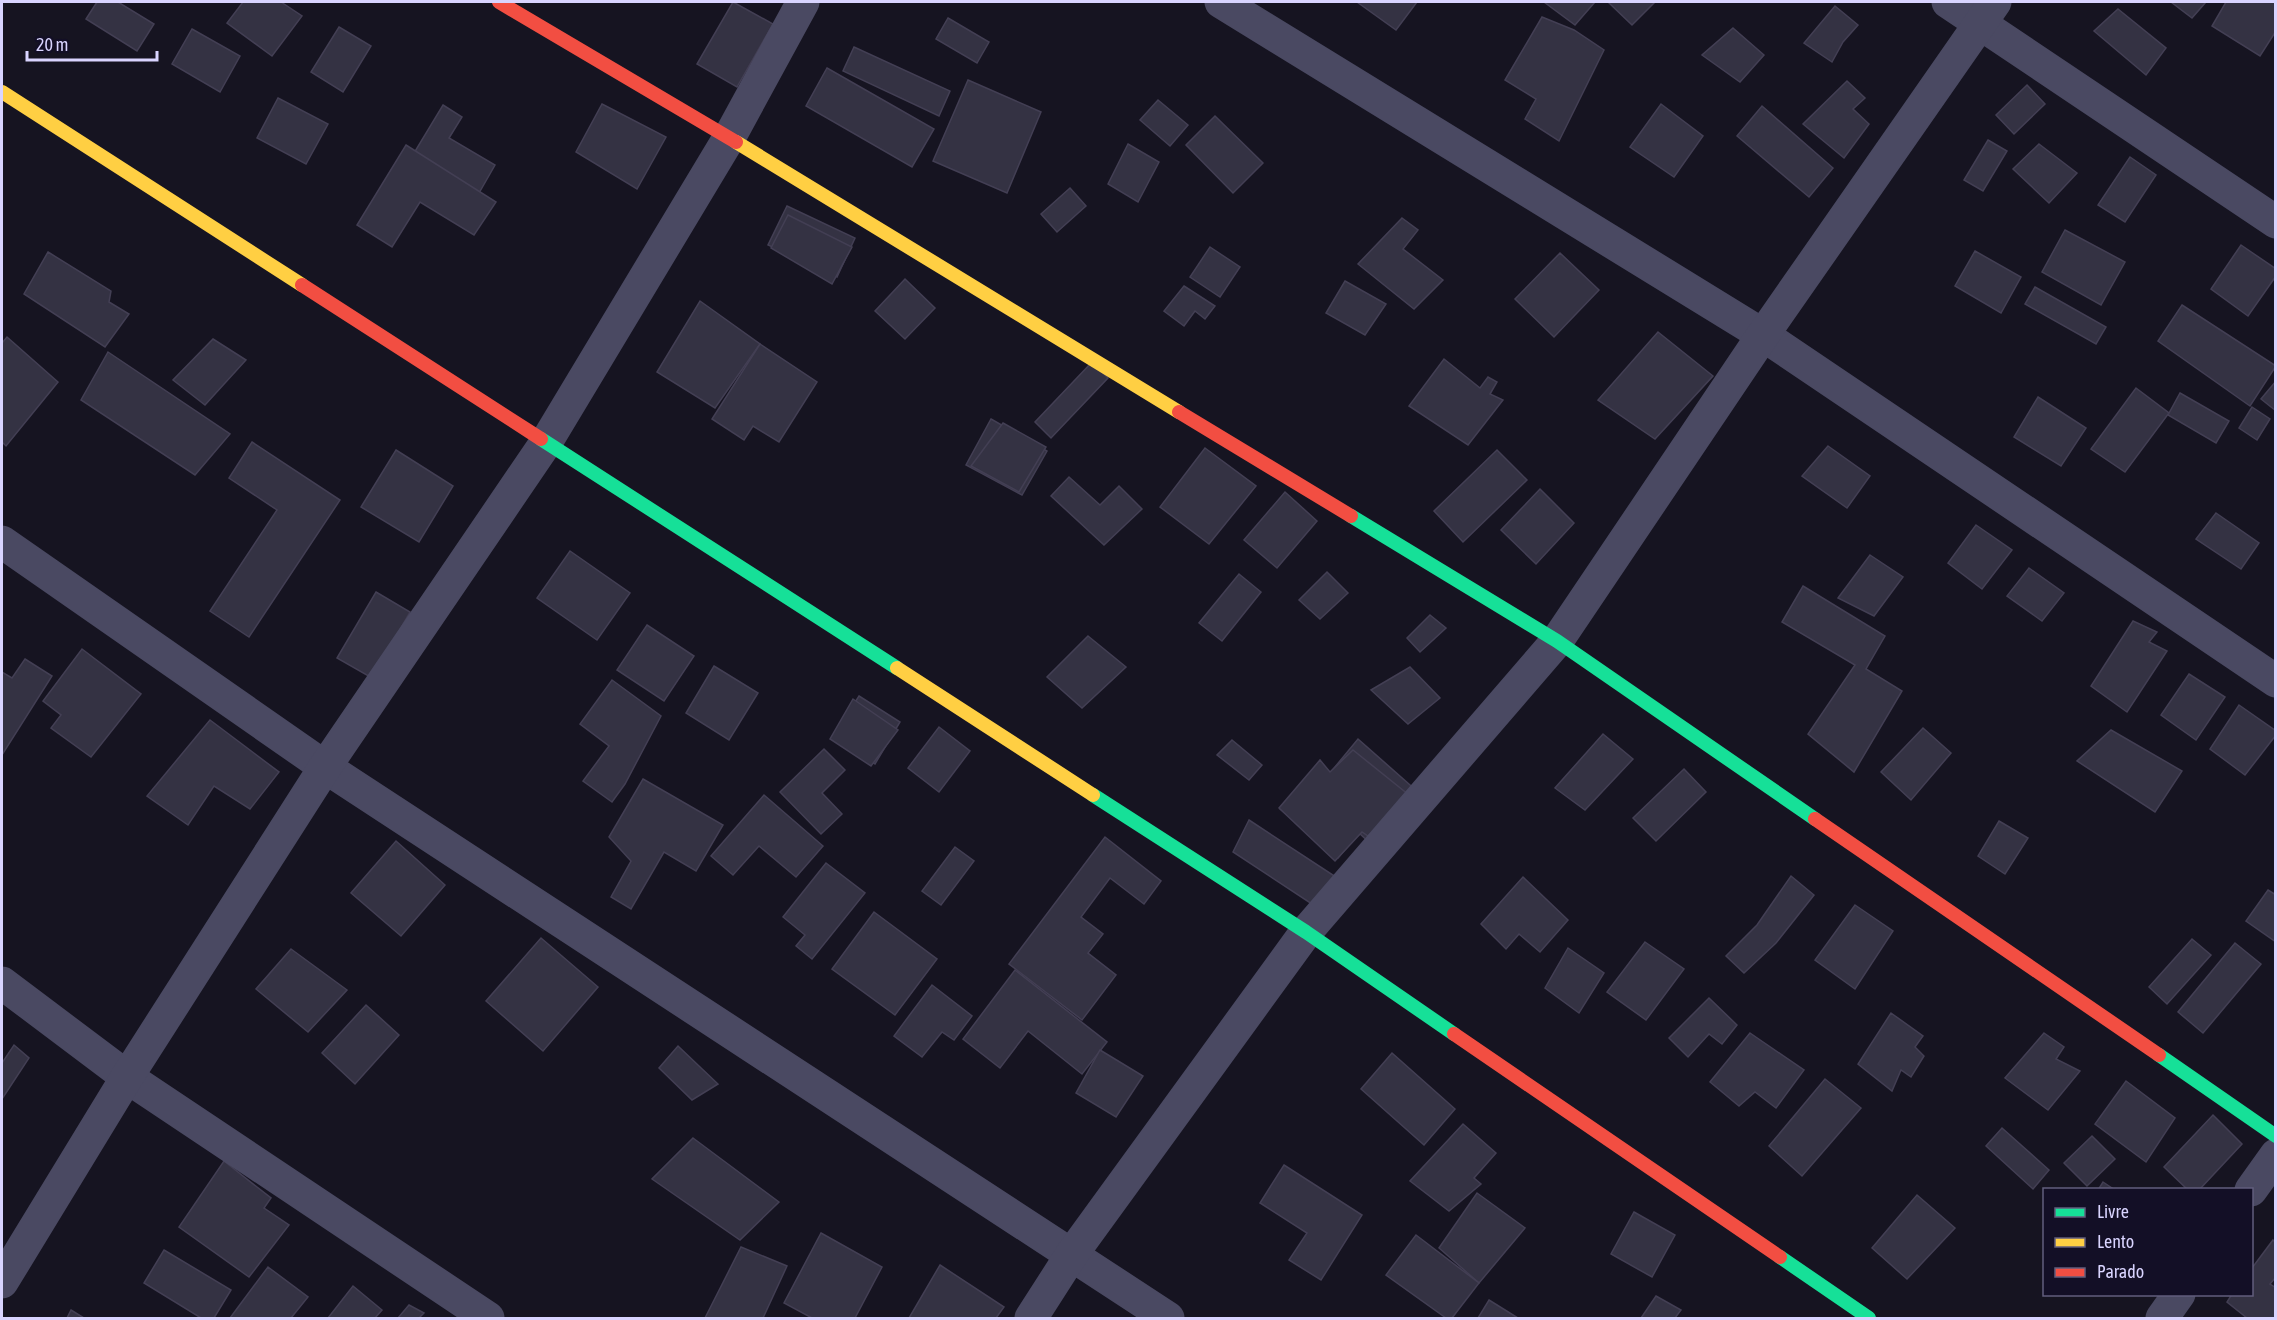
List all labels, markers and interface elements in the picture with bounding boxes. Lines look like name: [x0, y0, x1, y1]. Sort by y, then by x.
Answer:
scale bar: [27, 24, 158, 62]
text: 20 m: [36, 34, 68, 55]
legend: [2043, 1188, 2253, 1296]
text: Livre: [2097, 1201, 2129, 1222]
text: Lento: [2097, 1231, 2134, 1252]
text: Parado: [2097, 1261, 2144, 1282]

